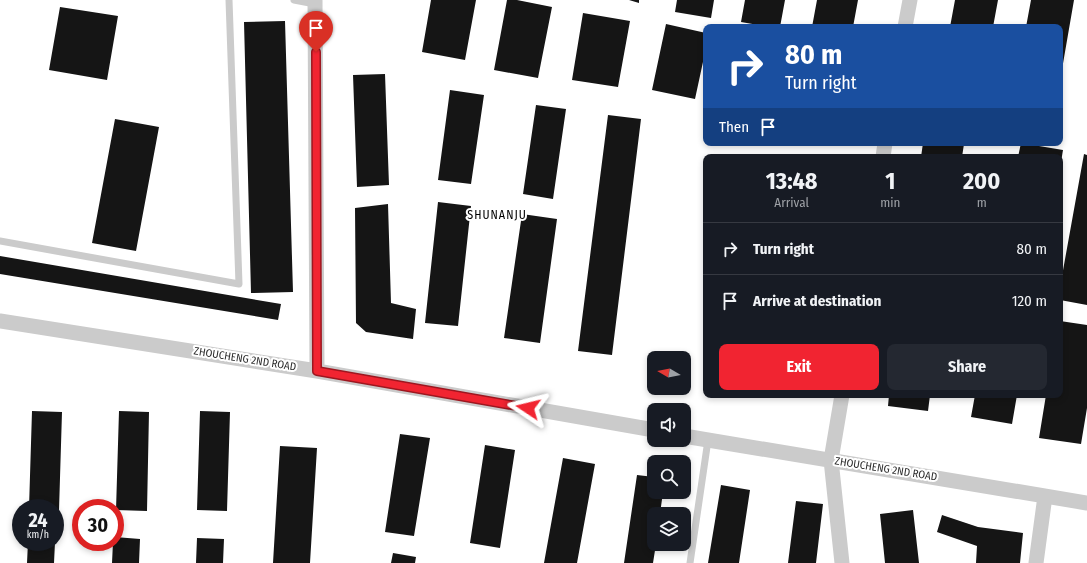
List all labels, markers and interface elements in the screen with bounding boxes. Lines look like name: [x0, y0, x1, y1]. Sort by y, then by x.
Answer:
pin: [299, 11, 333, 52]
icon: arrive: [305, 17, 327, 39]
text: 80 m: [785, 38, 842, 71]
icon: right: [719, 40, 771, 92]
text: Turn right: [785, 72, 857, 94]
icon: arrive: [757, 116, 779, 138]
text: Then: [719, 118, 749, 136]
text: 13:48: [766, 167, 818, 195]
text: 1: [885, 167, 895, 195]
text: 200: [963, 167, 1000, 195]
text: Arrival: [774, 195, 809, 210]
text: min: [880, 195, 900, 210]
text: m: [977, 195, 987, 210]
district label: SHUNANJU: [467, 208, 527, 222]
icon: right: [719, 238, 741, 260]
text: Turn right: [753, 240, 814, 258]
text: 80 m: [1017, 240, 1047, 258]
icon: arrive: [719, 290, 741, 312]
text: Arrive at destination: [753, 292, 881, 310]
text: 120 m: [1012, 292, 1047, 310]
street label: ZHOUCHENG 2ND ROAD: [193, 344, 297, 374]
button: Exit: [719, 344, 879, 390]
button: Share: [887, 344, 1047, 390]
north arrow: [647, 351, 691, 395]
map controls: [647, 351, 691, 551]
position arrow: [507, 387, 549, 429]
button: sound: [647, 403, 691, 447]
street label: ZHOUCHENG 2ND ROAD: [834, 454, 938, 484]
button: search: [647, 455, 691, 499]
speed limit sign: 30: [72, 499, 124, 551]
button: layers: [647, 507, 691, 551]
text: 24: [28, 508, 48, 532]
text: km/h: [27, 529, 49, 541]

